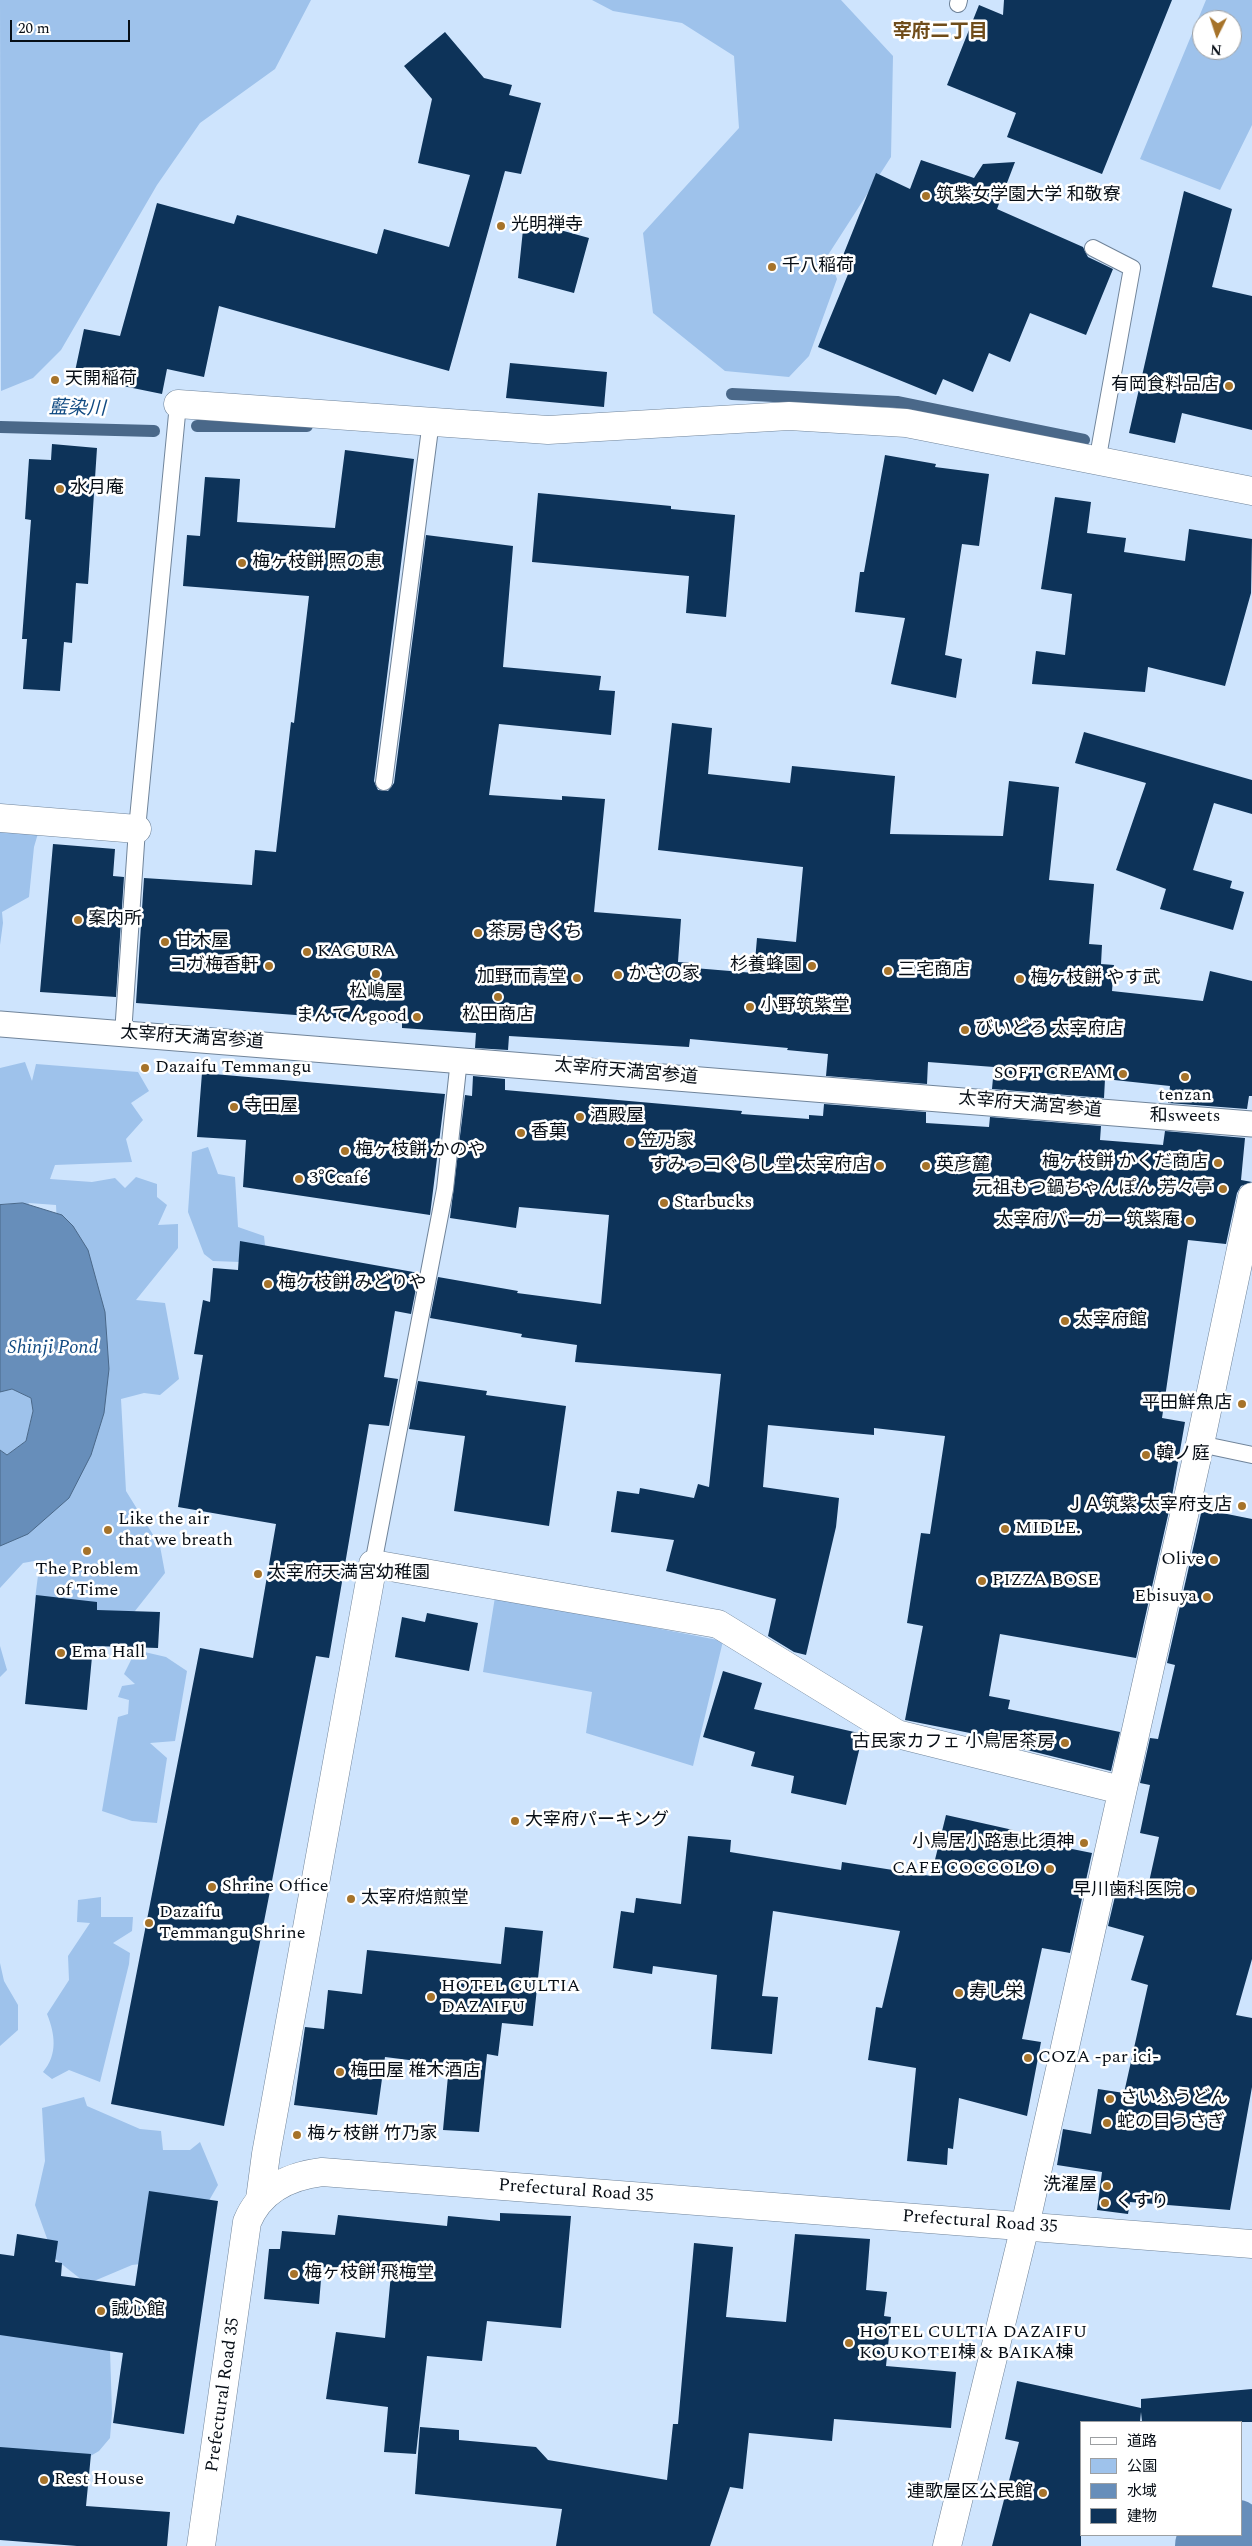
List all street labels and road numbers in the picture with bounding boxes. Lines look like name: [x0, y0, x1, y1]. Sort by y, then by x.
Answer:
street label: 太宰府天満宮参道: [119, 1023, 265, 1055]
street label: 太宰府天満宮参道: [553, 1056, 699, 1090]
street label: 太宰府天満宮参道: [957, 1089, 1103, 1123]
street label: Prefectural Road 35: [497, 2176, 655, 2208]
street label: Prefectural Road 35: [901, 2207, 1059, 2239]
street label: Prefectural Road 35: [202, 2316, 246, 2474]

